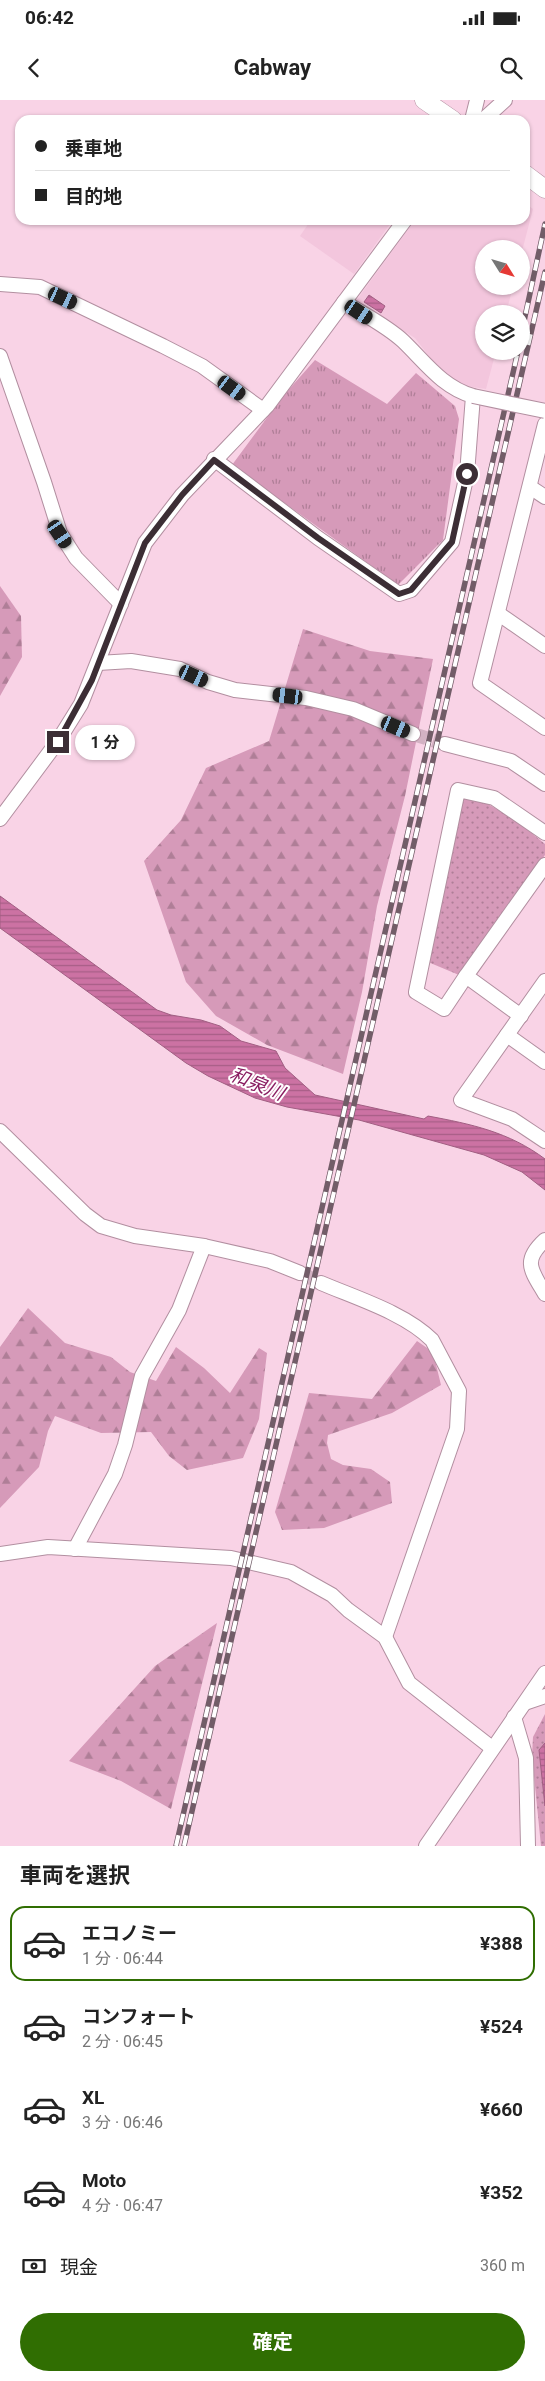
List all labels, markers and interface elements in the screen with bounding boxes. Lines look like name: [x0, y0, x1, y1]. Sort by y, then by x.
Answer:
text: 06:42: [25, 6, 74, 29]
icon: back: [20, 54, 48, 82]
icon: search: [497, 54, 525, 82]
text: Cabway: [234, 55, 311, 80]
text: 乗車地: [65, 137, 122, 160]
text: 目的地: [65, 185, 122, 208]
north arrow: [475, 240, 530, 295]
map controls: [475, 240, 530, 360]
car: [46, 285, 79, 311]
car: [342, 297, 375, 327]
button: layers: [475, 305, 530, 360]
car: [215, 373, 248, 403]
route start: [456, 463, 478, 485]
car: [45, 517, 74, 551]
car: [177, 663, 210, 689]
car: [272, 687, 303, 705]
car: [379, 714, 412, 740]
callout: 1 分: [76, 724, 136, 760]
route end: [47, 731, 69, 753]
text: 1 分: [90, 733, 120, 752]
water label: 和泉川: [226, 1063, 290, 1106]
text: 車両を選択: [20, 1863, 130, 1888]
icon: car: [22, 1921, 67, 1966]
text: エコノミー: [82, 1922, 177, 1945]
text: ¥388: [480, 1932, 523, 1955]
text: 1 分 · 06:44: [82, 1949, 163, 1968]
icon: car: [22, 2004, 67, 2049]
text: コンフォート: [82, 2005, 195, 2028]
text: ¥524: [480, 2015, 523, 2038]
text: 2 分 · 06:45: [82, 2032, 163, 2051]
text: XL: [82, 2086, 104, 2109]
icon: car: [22, 2087, 67, 2132]
text: ¥660: [480, 2098, 523, 2121]
text: 3 分 · 06:46: [82, 2113, 163, 2132]
text: Moto: [82, 2169, 126, 2192]
icon: car: [22, 2170, 67, 2215]
text: ¥352: [480, 2181, 523, 2204]
text: 4 分 · 06:47: [82, 2196, 163, 2215]
icon: cash: [20, 2252, 48, 2280]
text: 現金: [60, 2256, 98, 2279]
text: 360 m: [480, 2256, 525, 2275]
button: 確定: [20, 2313, 525, 2371]

